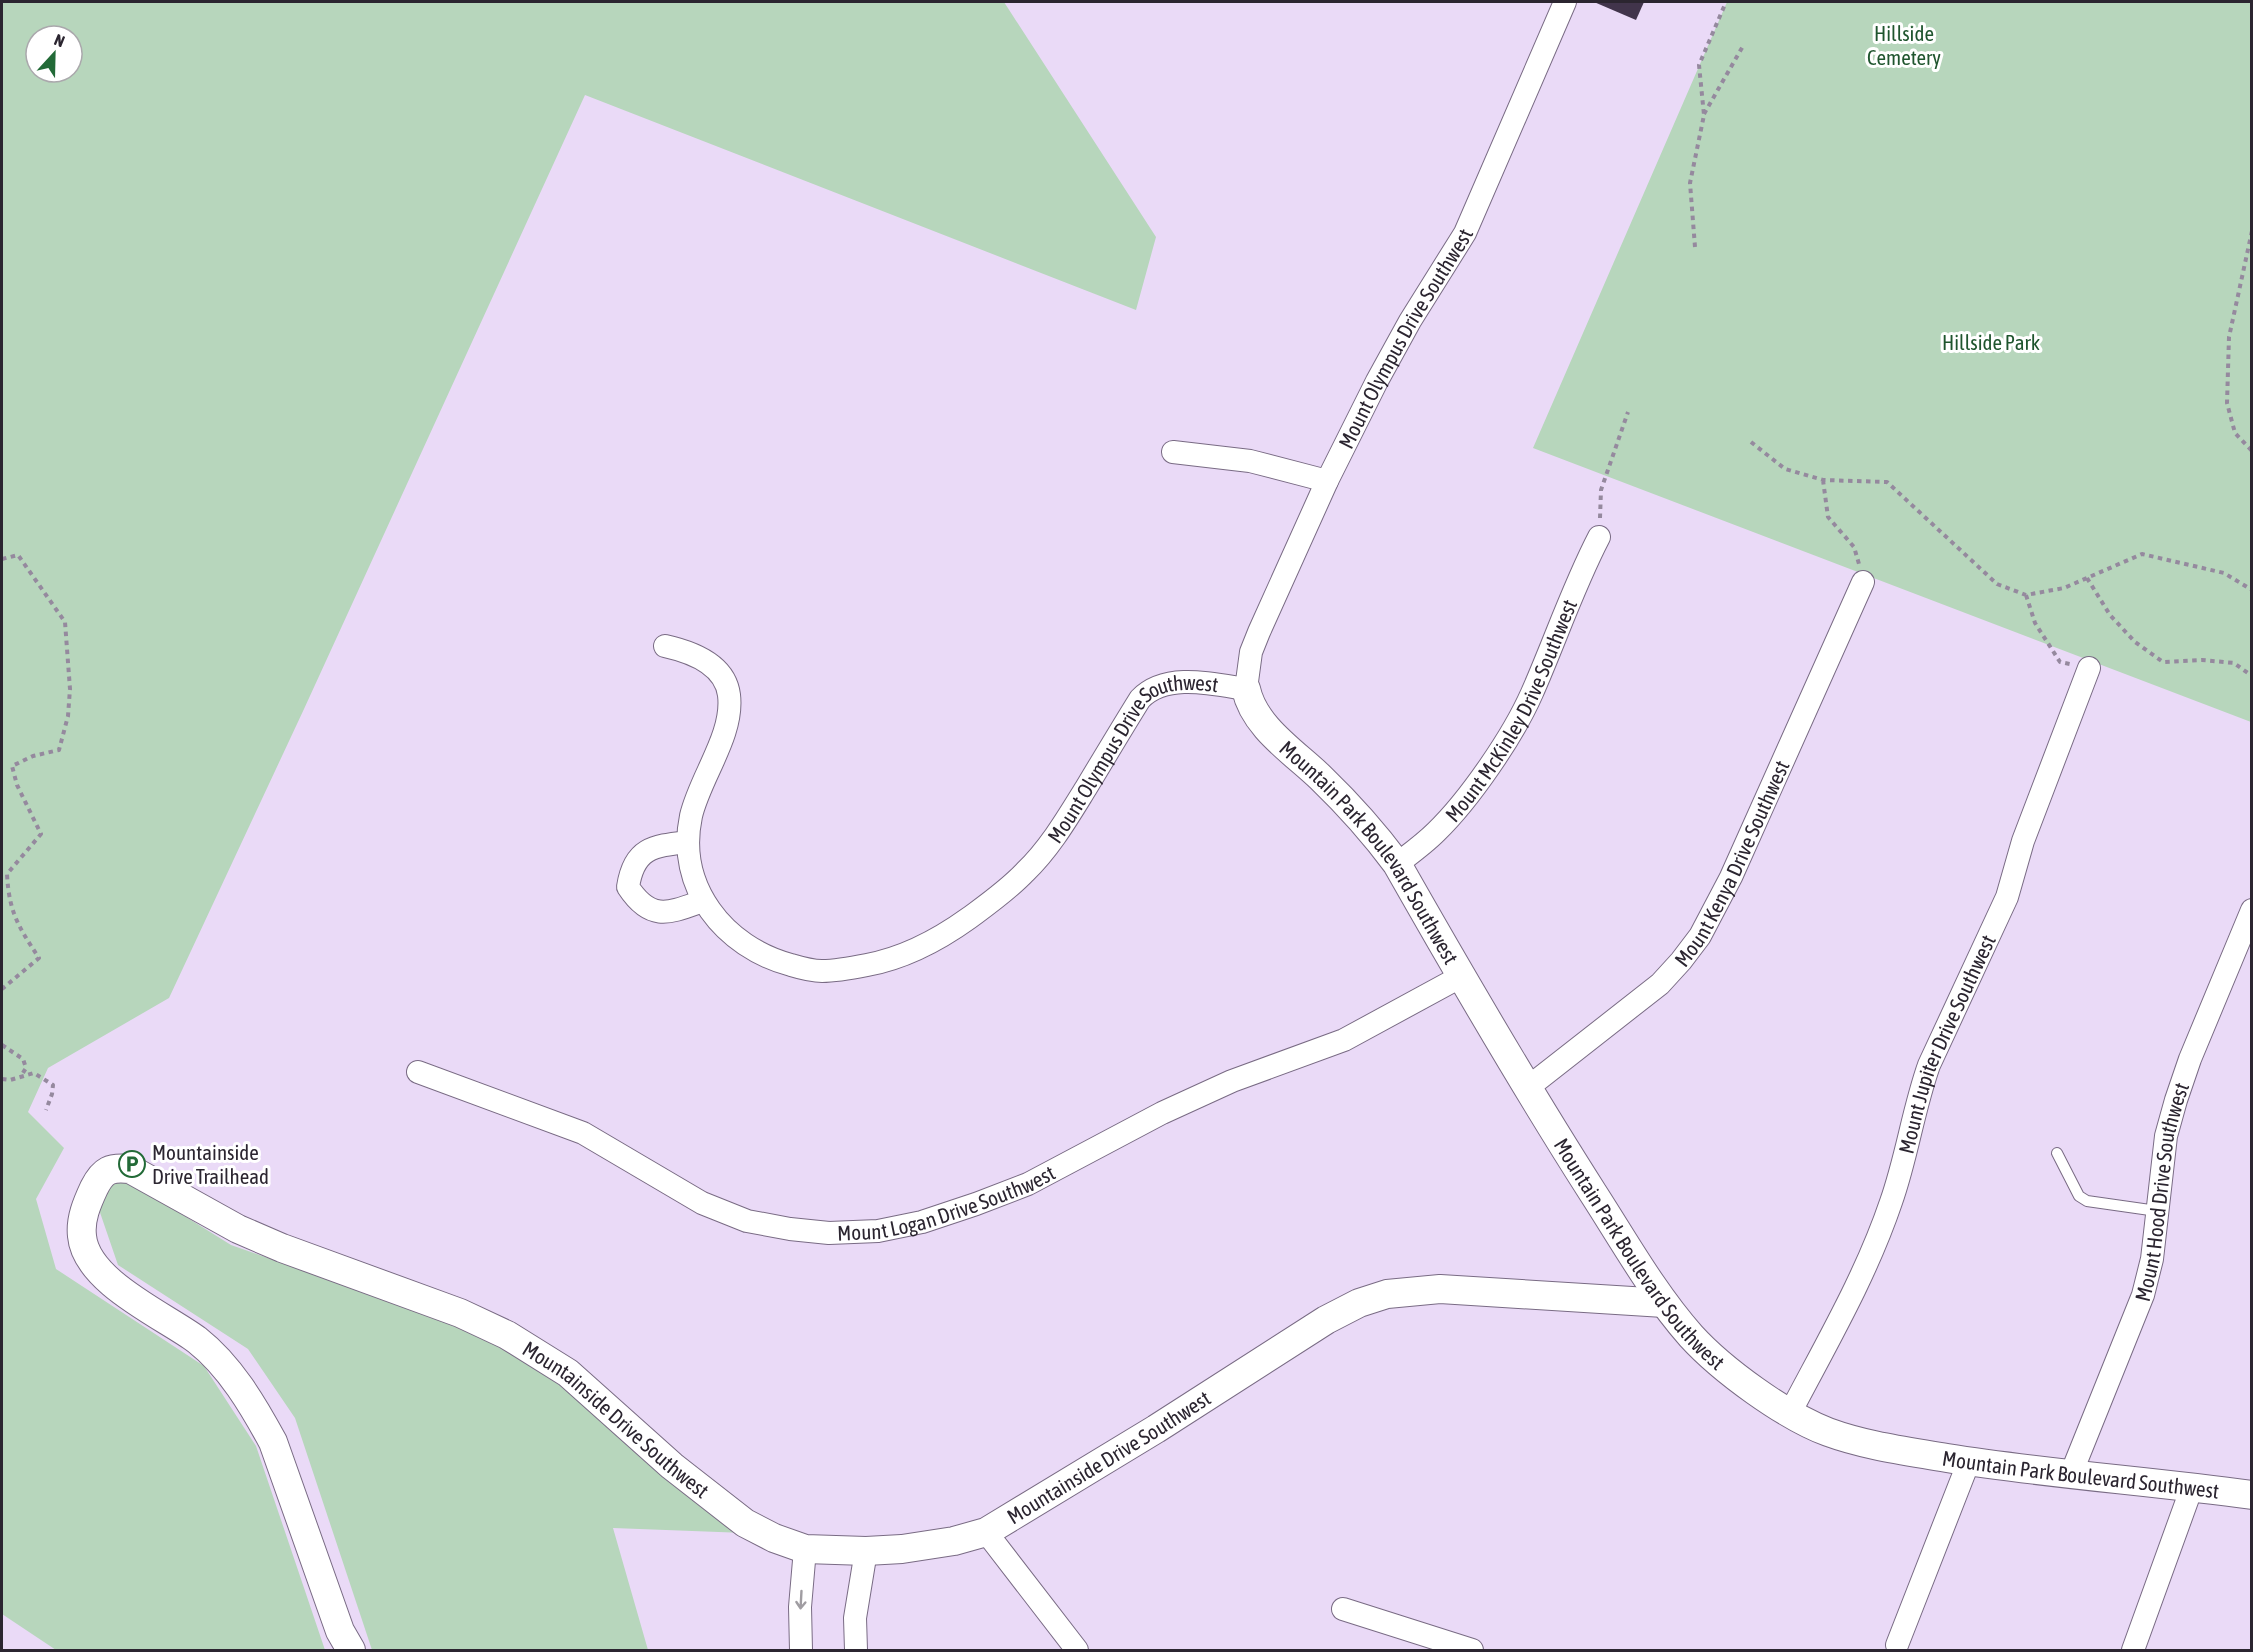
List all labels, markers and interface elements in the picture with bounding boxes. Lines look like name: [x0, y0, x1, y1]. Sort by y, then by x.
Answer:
park label: Hillside Cemetery: [1867, 21, 1941, 69]
north arrow: [24, 24, 84, 84]
text: N: [52, 30, 67, 50]
street label: Mount Olympus Drive Southwest: [1333, 225, 1477, 452]
park label: Hillside Park: [1942, 330, 2040, 354]
street label: Mount McKinley Drive Southwest: [1440, 596, 1581, 826]
street label: Mount Olympus Drive Southwest: [1042, 670, 1220, 847]
street label: Mountain Park Boulevard Southwest: [1275, 736, 1464, 968]
street label: Mount Kenya Drive Southwest: [1669, 757, 1794, 971]
street label: Mount Jupiter Drive Southwest: [1894, 931, 2000, 1156]
street label: Mount Hood Drive Southwest: [2130, 1079, 2193, 1304]
street label: Mountain Park Boulevard Southwest: [1549, 1134, 1730, 1374]
place label: Mountainside Drive Trailhead: [152, 1140, 269, 1188]
parking icon: Mountainside Drive Trailhead: [117, 1149, 147, 1179]
street label: Mount Logan Drive Southwest: [837, 1160, 1059, 1245]
street label: Mountainside Drive Southwest: [519, 1336, 714, 1502]
street label: Mountainside Drive Southwest: [1003, 1386, 1215, 1528]
street label: Mountain Park Boulevard Southwest: [1941, 1445, 2220, 1503]
one-way arrow: [795, 1589, 806, 1609]

